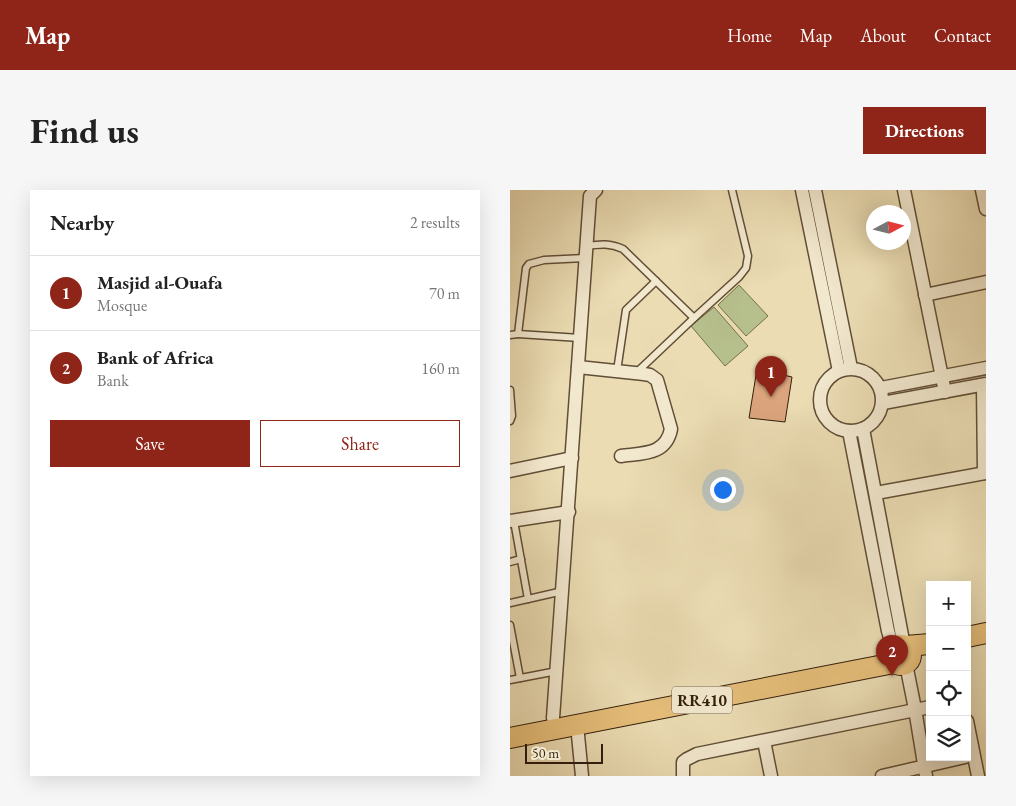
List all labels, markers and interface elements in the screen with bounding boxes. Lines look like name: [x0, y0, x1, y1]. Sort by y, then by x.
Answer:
text: Map: [25, 20, 70, 51]
text: Home: [727, 24, 772, 47]
text: Map: [800, 24, 832, 47]
text: About: [860, 24, 906, 47]
text: Contact: [934, 24, 991, 47]
button: Directions: [863, 107, 986, 154]
text: Find us: [30, 108, 139, 153]
north arrow: [866, 205, 911, 250]
text: Nearby: [50, 209, 114, 236]
text: 2 results: [410, 212, 460, 233]
text: Masjid al-Ouafa: [97, 270, 223, 295]
text: 1: [62, 283, 70, 304]
text: 70 m: [429, 283, 460, 304]
text: Mosque: [97, 295, 147, 316]
text: Bank of Africa: [97, 345, 214, 370]
pin: 1: [755, 356, 787, 397]
text: 2: [62, 358, 70, 379]
text: 160 m: [421, 358, 460, 379]
text: Bank: [97, 370, 129, 391]
button: Save: [50, 420, 250, 467]
button: Share: [260, 420, 460, 467]
your location: [710, 477, 736, 503]
map controls: [926, 581, 971, 761]
button: +: [926, 581, 971, 626]
button: −: [926, 626, 971, 671]
pin: 2: [876, 635, 908, 676]
button: locate: [926, 671, 971, 716]
road number: RR410: [672, 686, 732, 714]
button: layers: [926, 716, 971, 761]
scale bar: [525, 741, 602, 764]
text: 50 m: [532, 744, 559, 762]

